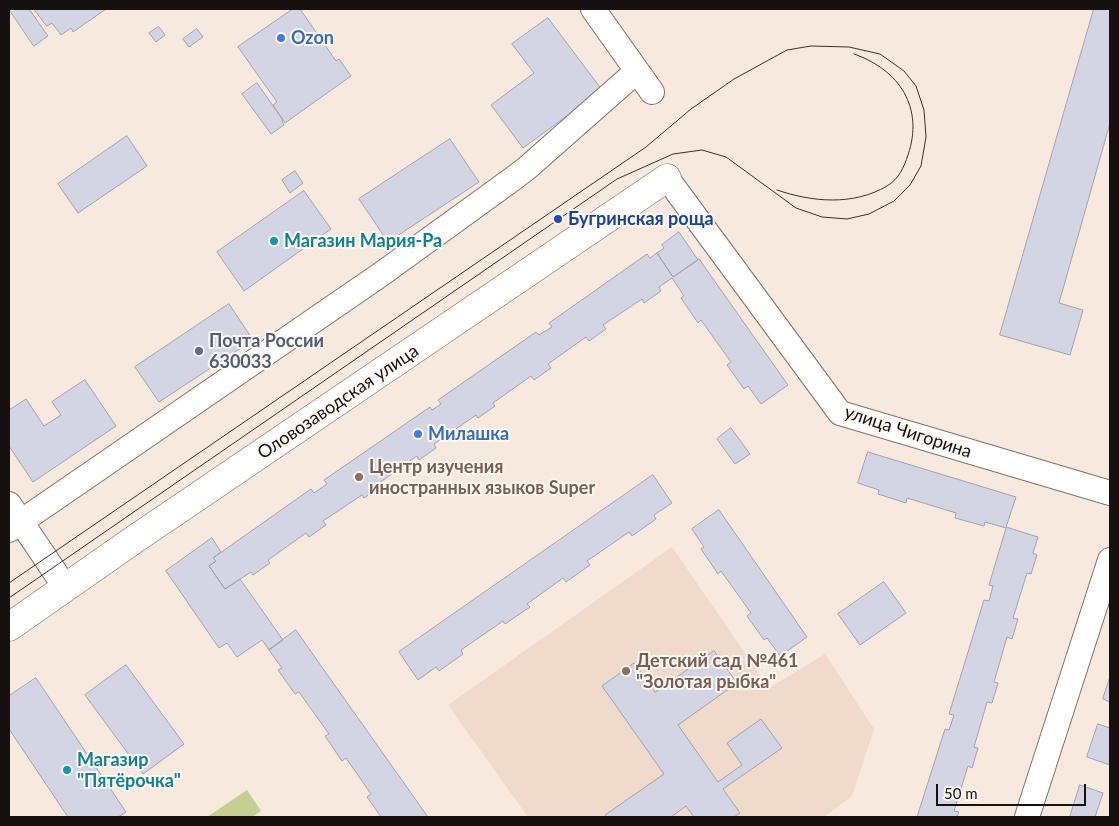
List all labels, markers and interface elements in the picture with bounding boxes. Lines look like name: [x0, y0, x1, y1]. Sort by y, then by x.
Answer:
place label: Ozon: [291, 27, 334, 49]
marker: Ozon: [275, 32, 287, 44]
place label: Бугринская роща: [568, 208, 714, 230]
marker: Бугринская роща: [552, 213, 564, 225]
place label: Магазин Мария-Ра: [284, 230, 442, 252]
marker: Магазин Мария-Ра: [268, 235, 280, 247]
place label: Почта России 630033: [209, 330, 324, 372]
street label: Оловозаводская улица: [253, 340, 423, 464]
marker: Почта России 630033: [193, 345, 205, 357]
street label: улица Чигорина: [842, 401, 974, 463]
place label: Милашка: [428, 423, 509, 445]
marker: Милашка: [412, 428, 424, 440]
place label: Центр изучения иностранных языков Super: [369, 456, 595, 498]
marker: Центр изучения иностранных языков Super: [353, 471, 365, 483]
place label: Детский сад №461 "Золотая рыбка": [636, 650, 799, 692]
marker: Детский сад №461 "Золотая рыбка": [620, 665, 632, 677]
place label: Магазир "Пятёрочка": [77, 749, 181, 792]
marker: Магазир "Пятёрочка": [61, 764, 73, 776]
scale bar: [939, 774, 1089, 806]
text: 50 m: [944, 784, 978, 802]

